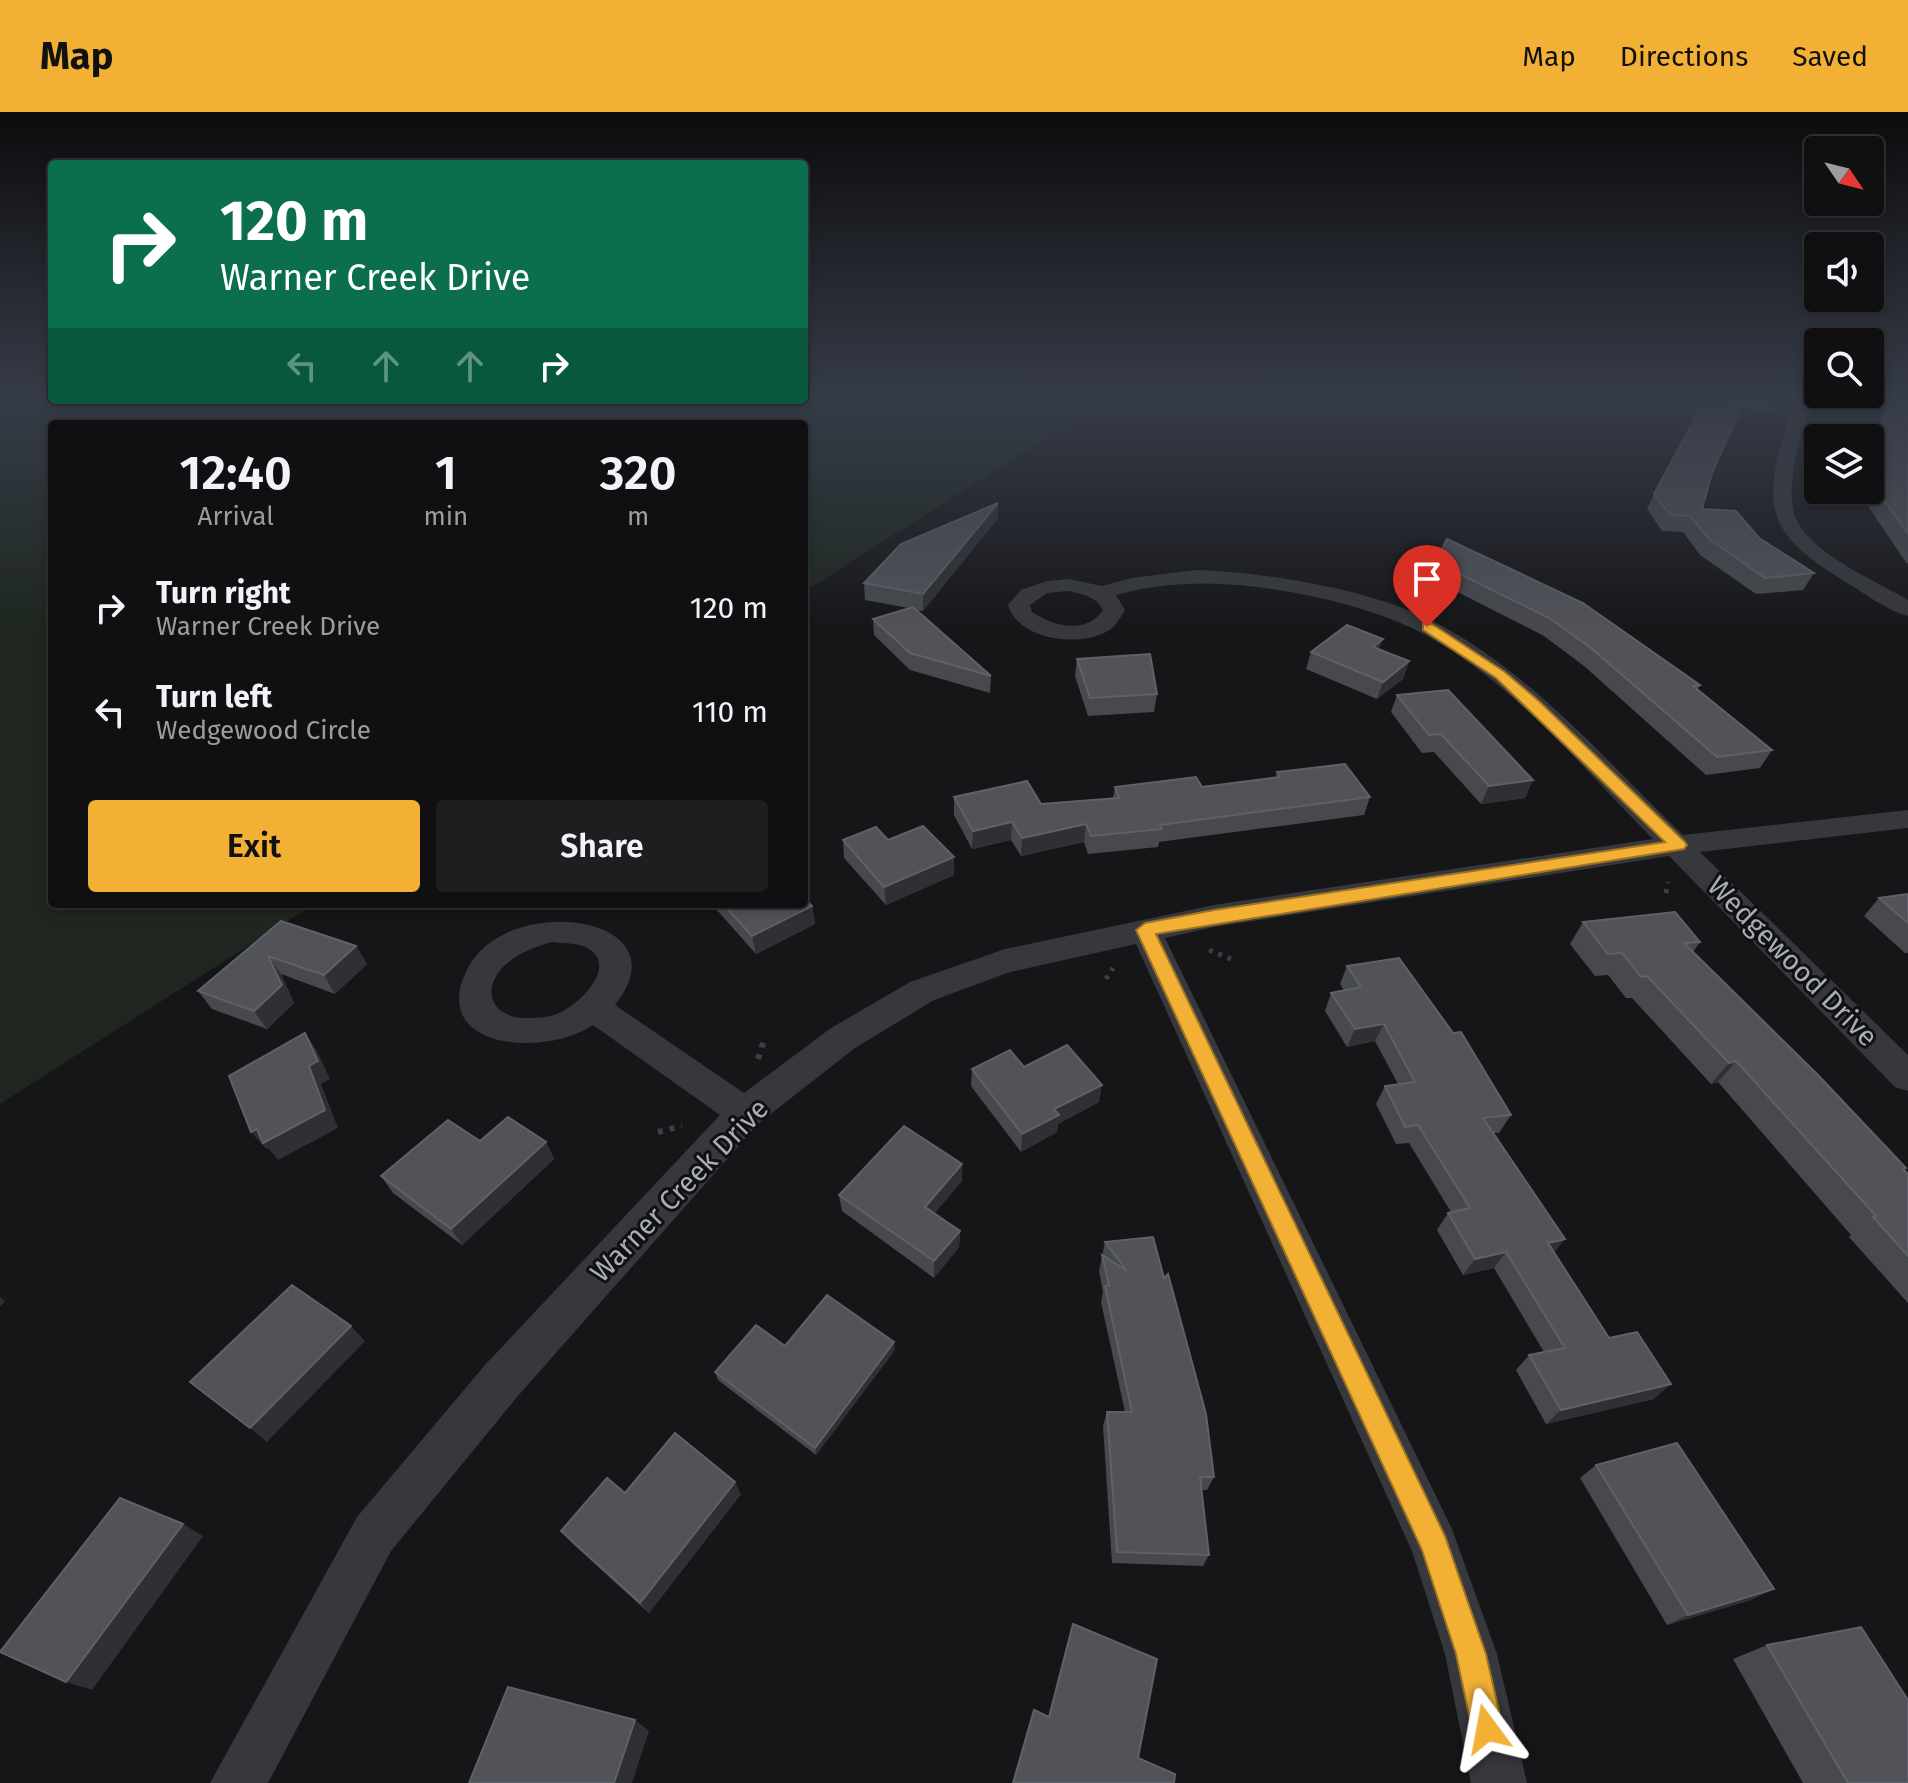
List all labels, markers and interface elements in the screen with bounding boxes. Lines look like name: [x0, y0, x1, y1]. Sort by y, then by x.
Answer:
text: Map: [40, 33, 113, 79]
text: Map: [1522, 40, 1576, 73]
text: Directions: [1620, 40, 1748, 73]
text: Saved: [1792, 40, 1868, 73]
north arrow: [1804, 136, 1884, 216]
map controls: [1804, 136, 1884, 504]
text: 120 m: [220, 188, 368, 255]
icon: right: [88, 192, 192, 296]
button: sound: [1804, 232, 1884, 312]
text: Warner Creek Drive: [220, 256, 530, 300]
button: search: [1804, 328, 1884, 408]
icon: left: [280, 344, 324, 388]
icon: ahead: [364, 344, 408, 388]
icon: ahead: [448, 344, 492, 388]
icon: right: [532, 344, 576, 388]
button: layers: [1804, 424, 1884, 504]
text: 12:40: [180, 444, 292, 502]
text: 1: [435, 444, 457, 502]
text: 320: [600, 444, 676, 502]
text: Arrival: [198, 501, 274, 532]
text: min: [423, 501, 468, 532]
text: m: [627, 501, 649, 532]
pin: [1393, 545, 1461, 627]
icon: arrive: [1405, 557, 1449, 601]
text: Turn right: [156, 575, 291, 611]
icon: right: [88, 586, 132, 630]
text: 120 m: [690, 590, 768, 626]
text: Warner Creek Drive: [156, 611, 380, 642]
text: Turn left: [156, 679, 272, 715]
icon: left: [88, 690, 132, 734]
text: 110 m: [692, 694, 768, 730]
text: Wedgewood Circle: [156, 715, 371, 746]
button: Exit: [88, 800, 420, 892]
button: Share: [436, 800, 768, 892]
street label: Wedgewood Drive: [1701, 869, 1885, 1053]
street label: Warner Creek Drive: [584, 1092, 775, 1289]
position arrow: [1445, 1687, 1529, 1771]

